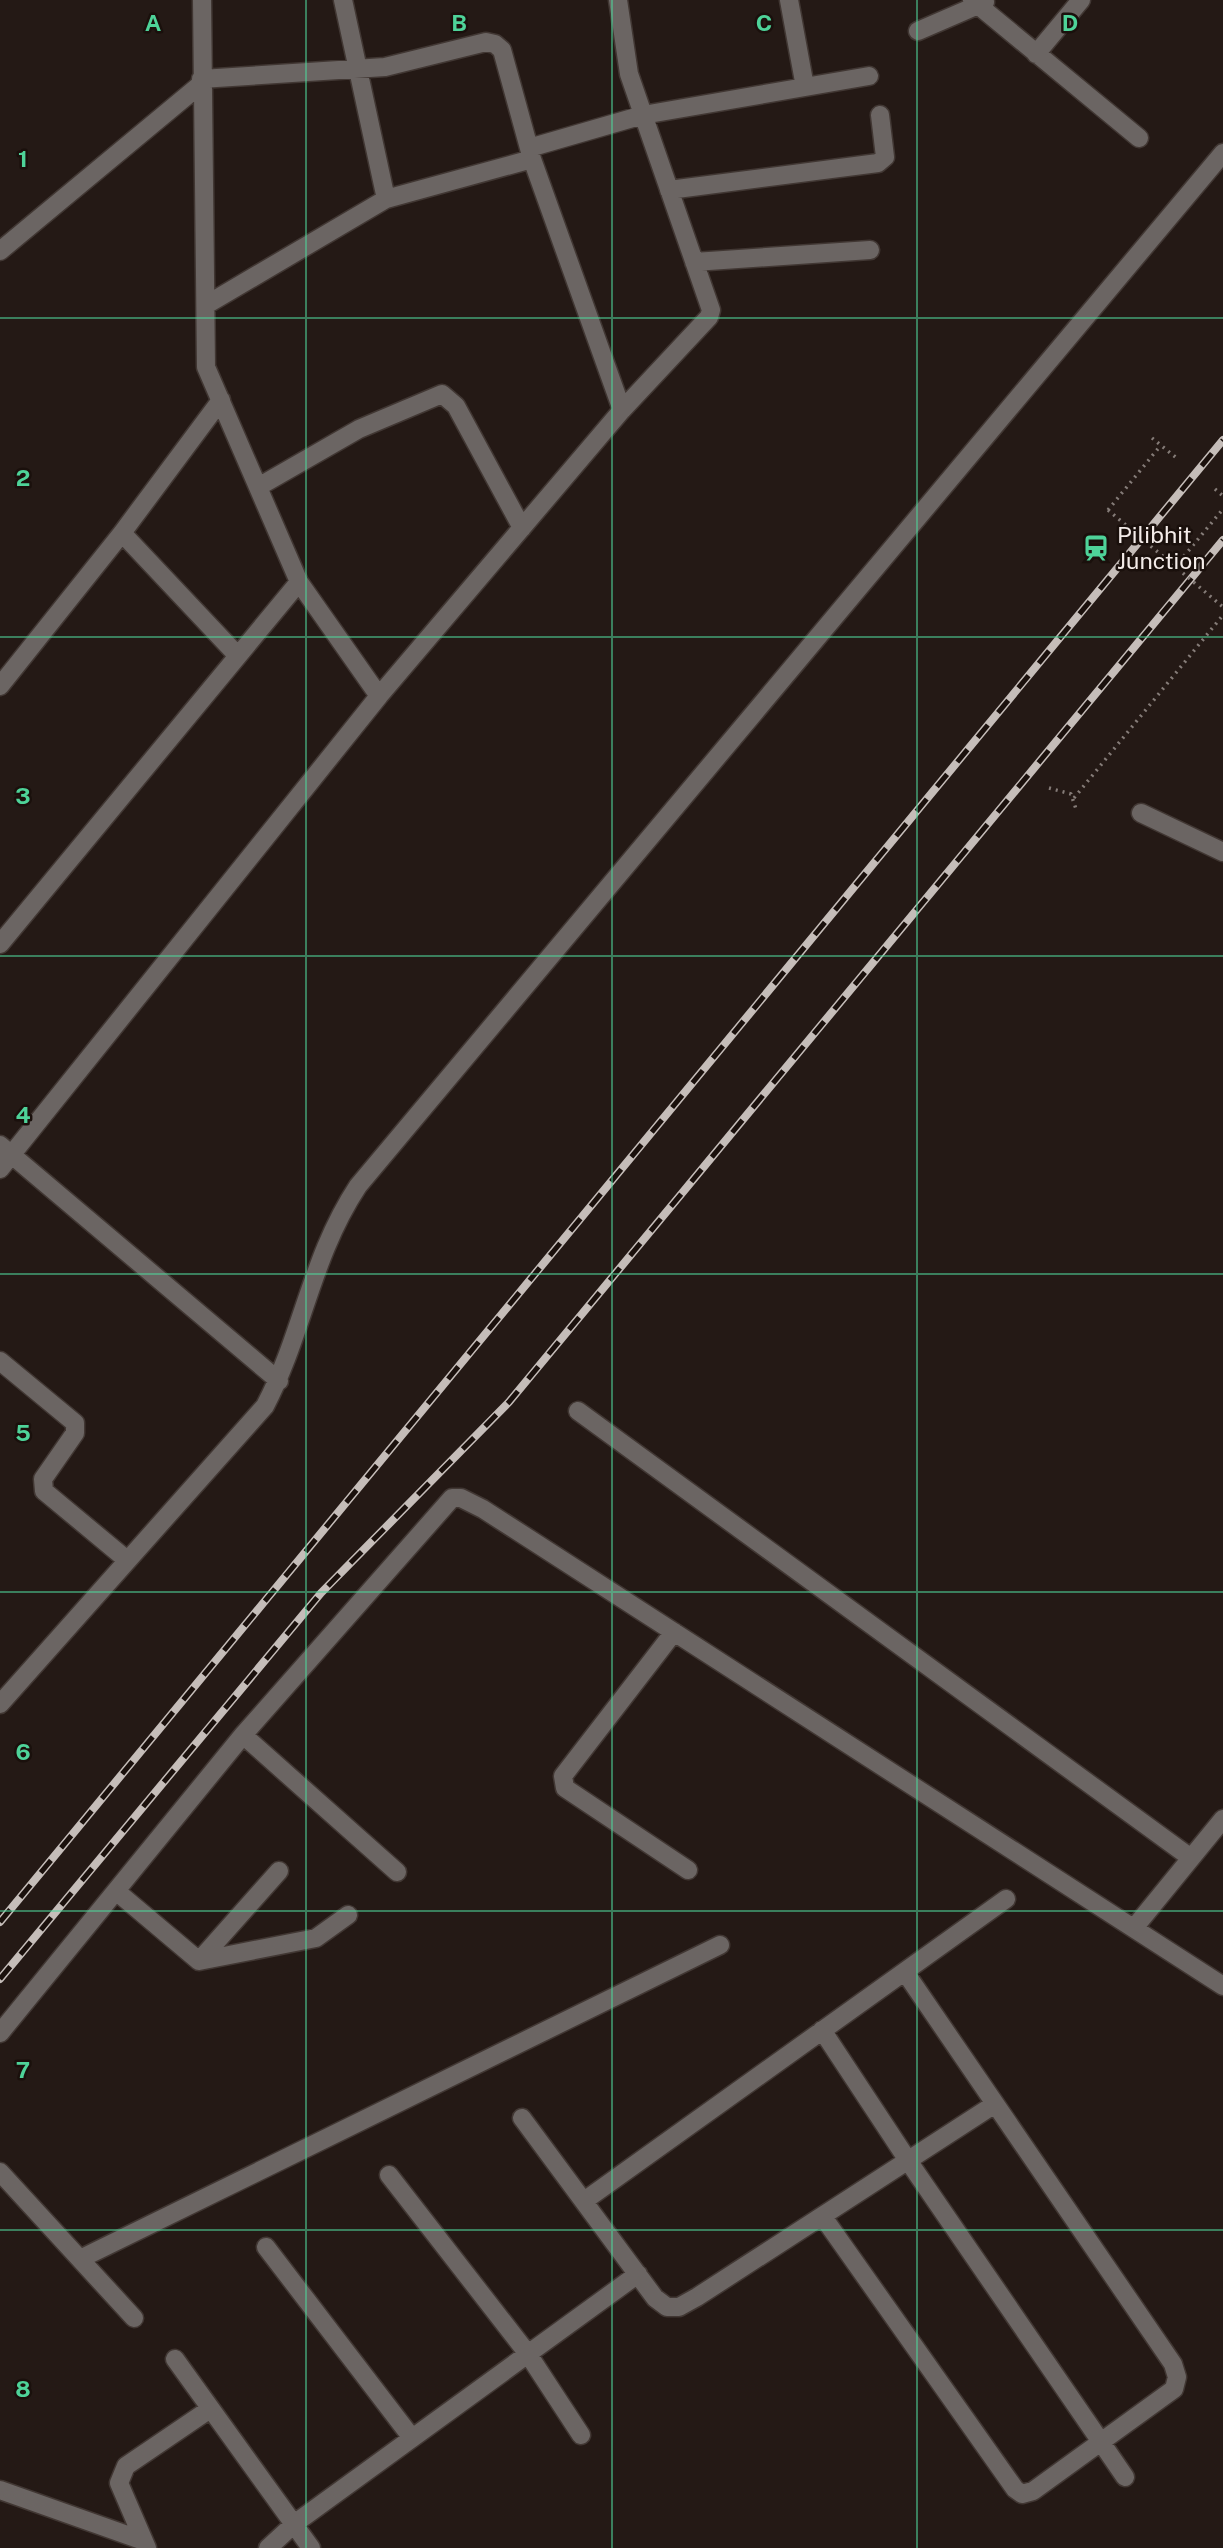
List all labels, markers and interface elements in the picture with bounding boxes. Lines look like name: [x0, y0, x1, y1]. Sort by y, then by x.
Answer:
text: A: [145, 9, 162, 36]
text: B: [451, 9, 467, 36]
text: C: [756, 9, 772, 36]
text: D: [1062, 9, 1078, 36]
text: 1: [18, 145, 28, 172]
text: 2: [16, 464, 30, 491]
place label: Pilibhit Junction: [1117, 521, 1206, 574]
station icon: Pilibhit Junction: [1081, 533, 1111, 563]
text: 3: [15, 782, 31, 809]
text: 4: [15, 1101, 31, 1128]
text: 5: [15, 1419, 31, 1446]
text: 6: [15, 1738, 31, 1765]
text: 7: [16, 2056, 30, 2083]
text: 8: [15, 2375, 31, 2402]

